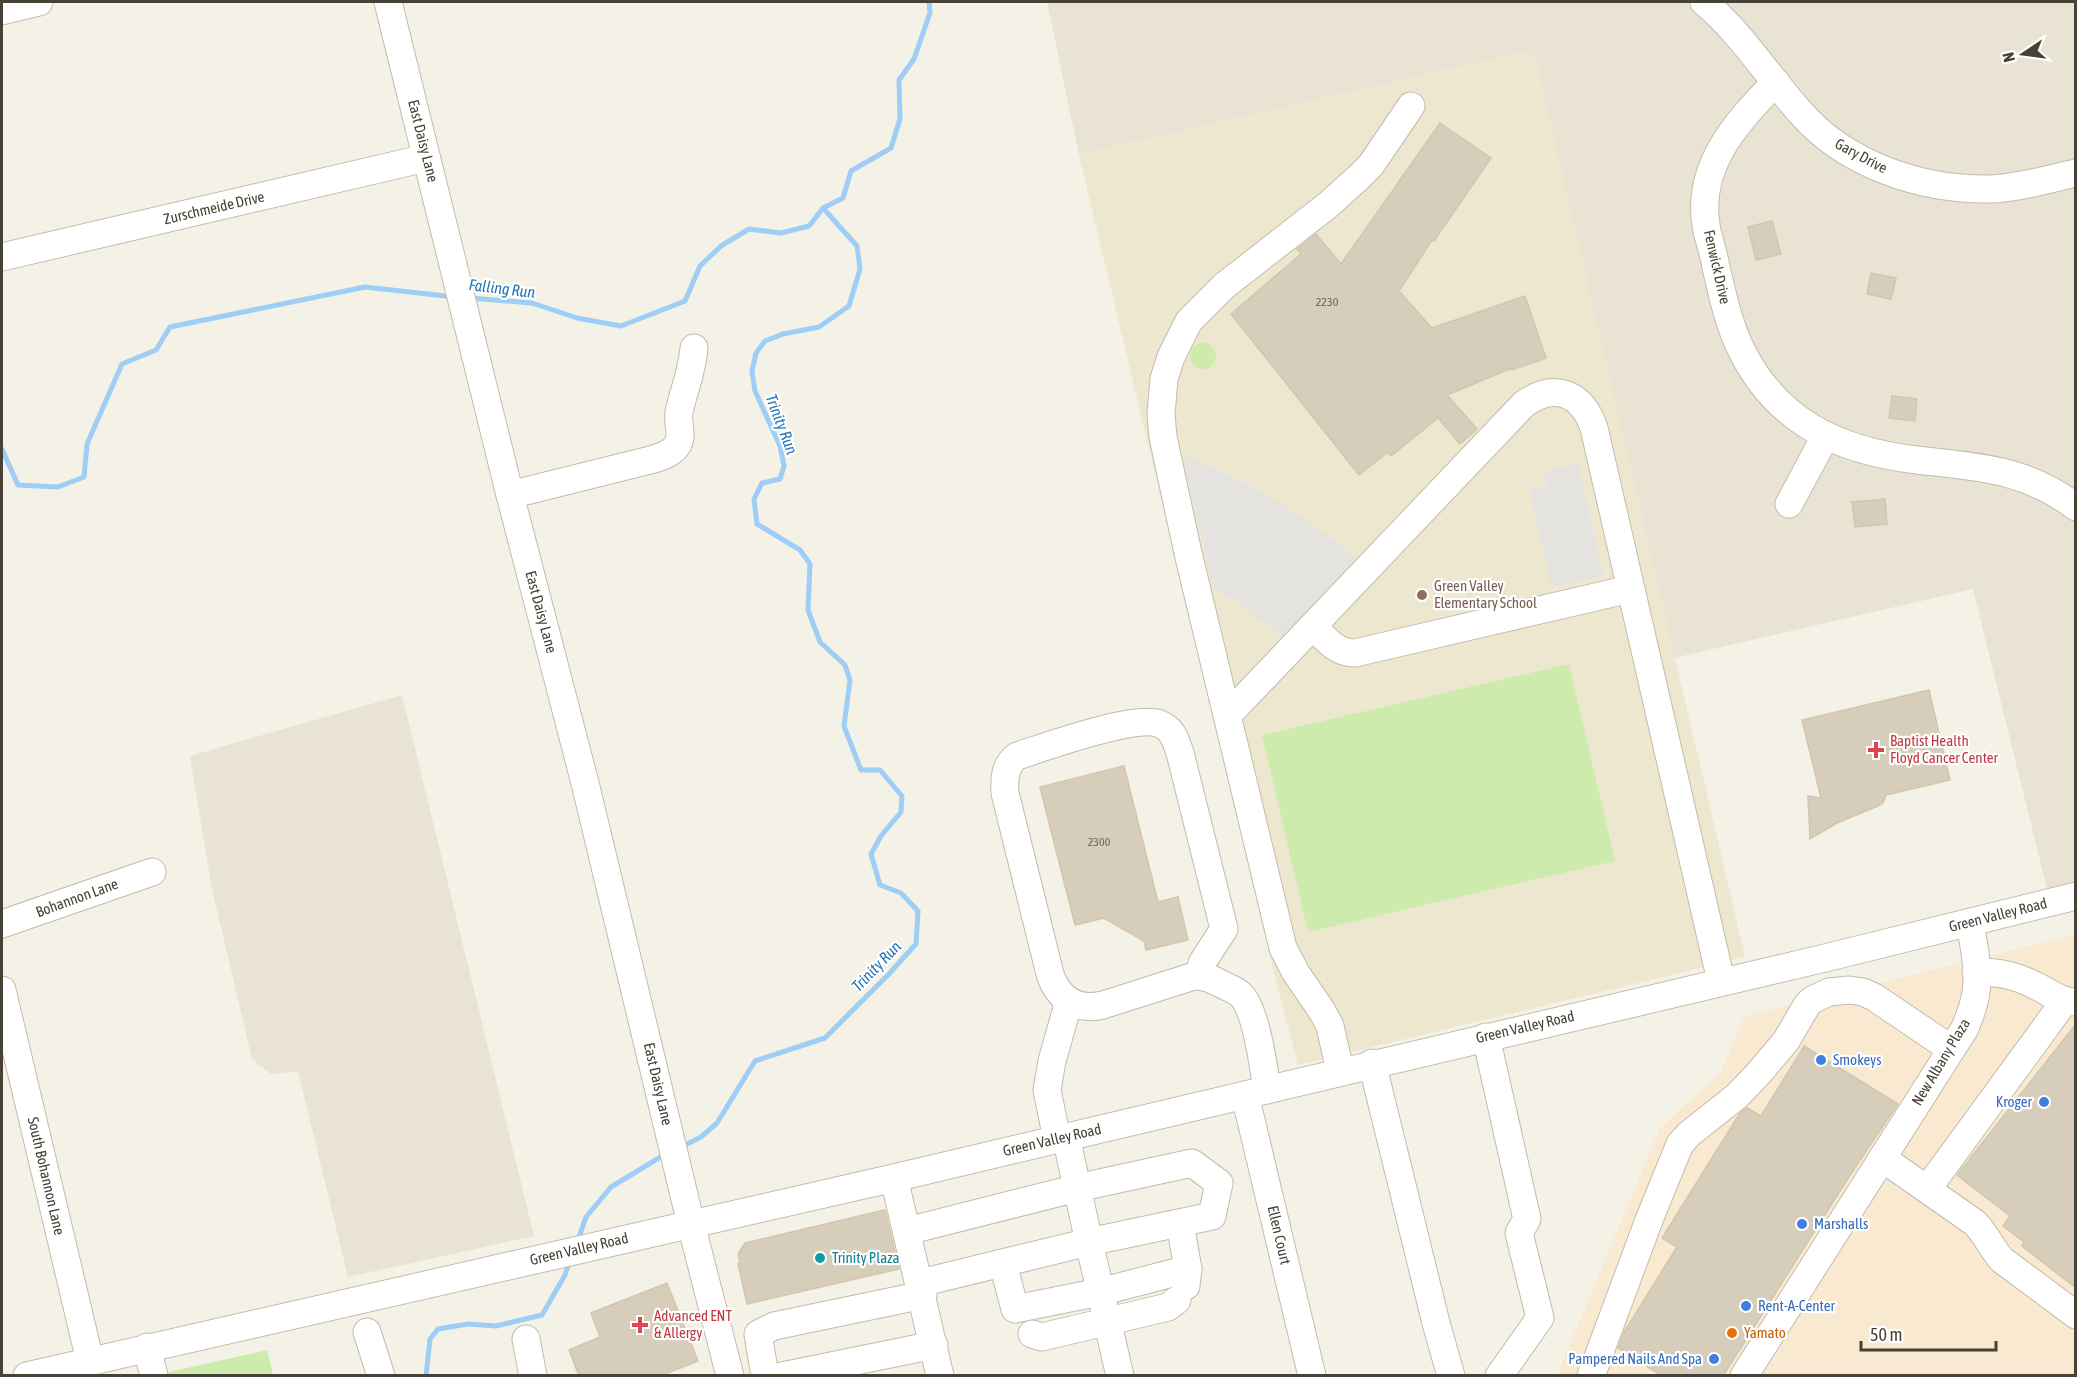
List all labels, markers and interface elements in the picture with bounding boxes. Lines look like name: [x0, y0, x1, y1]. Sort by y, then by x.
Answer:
north arrow: [1993, 24, 2053, 84]
text: N: [1999, 51, 2018, 64]
street label: East Daisy Lane: [405, 98, 442, 184]
street label: Gary Drive: [1832, 135, 1890, 176]
street label: Zurschmeide Drive: [162, 188, 266, 227]
street label: Fenwick Drive: [1701, 228, 1734, 306]
water label: Falling Run: [468, 275, 536, 302]
house number: 2230: [1316, 295, 1339, 309]
water label: Trinity Run: [761, 391, 802, 457]
street label: East Daisy Lane: [522, 569, 561, 655]
place label: Green Valley Elementary School: [1434, 577, 1537, 611]
marker: Green Valley Elementary School: [1415, 588, 1429, 602]
place label: Baptist Health Floyd Cancer Center: [1890, 732, 1999, 766]
marker: Baptist Health Floyd Cancer Center: [1867, 741, 1885, 759]
house number: 2300: [1088, 835, 1111, 849]
street label: Bohannon Lane: [33, 875, 120, 920]
street label: Green Valley Road: [1947, 894, 2049, 935]
water label: Trinity Run: [848, 937, 905, 996]
street label: Green Valley Road: [1474, 1007, 1576, 1046]
street label: New Albany Plaza: [1908, 1015, 1973, 1108]
street label: East Daisy Lane: [641, 1041, 676, 1127]
place label: Smokeys: [1833, 1051, 1882, 1068]
marker: Smokeys: [1814, 1053, 1828, 1067]
place label: Kroger: [1996, 1093, 2033, 1110]
marker: Kroger: [2037, 1095, 2051, 1109]
street label: South Bohannon Lane: [25, 1115, 68, 1237]
street label: Green Valley Road: [1001, 1120, 1103, 1159]
street label: Ellen Court: [1264, 1204, 1295, 1266]
place label: Marshalls: [1814, 1215, 1868, 1232]
marker: Marshalls: [1795, 1217, 1809, 1231]
street label: Green Valley Road: [528, 1229, 630, 1268]
place label: Trinity Plaza: [832, 1249, 900, 1266]
marker: Trinity Plaza: [813, 1251, 827, 1265]
place label: Rent-A-Center: [1758, 1297, 1836, 1314]
marker: Rent-A-Center: [1739, 1299, 1753, 1313]
place label: Advanced ENT & Allergy: [654, 1307, 732, 1341]
scale bar: [1861, 1314, 1996, 1352]
marker: Advanced ENT & Allergy: [631, 1316, 649, 1334]
place label: Yamato: [1744, 1324, 1786, 1341]
text: 50 m: [1870, 1324, 1902, 1345]
marker: Yamato: [1725, 1326, 1739, 1340]
place label: Pampered Nails And Spa: [1568, 1350, 1702, 1367]
marker: Pampered Nails And Spa: [1707, 1352, 1721, 1366]

